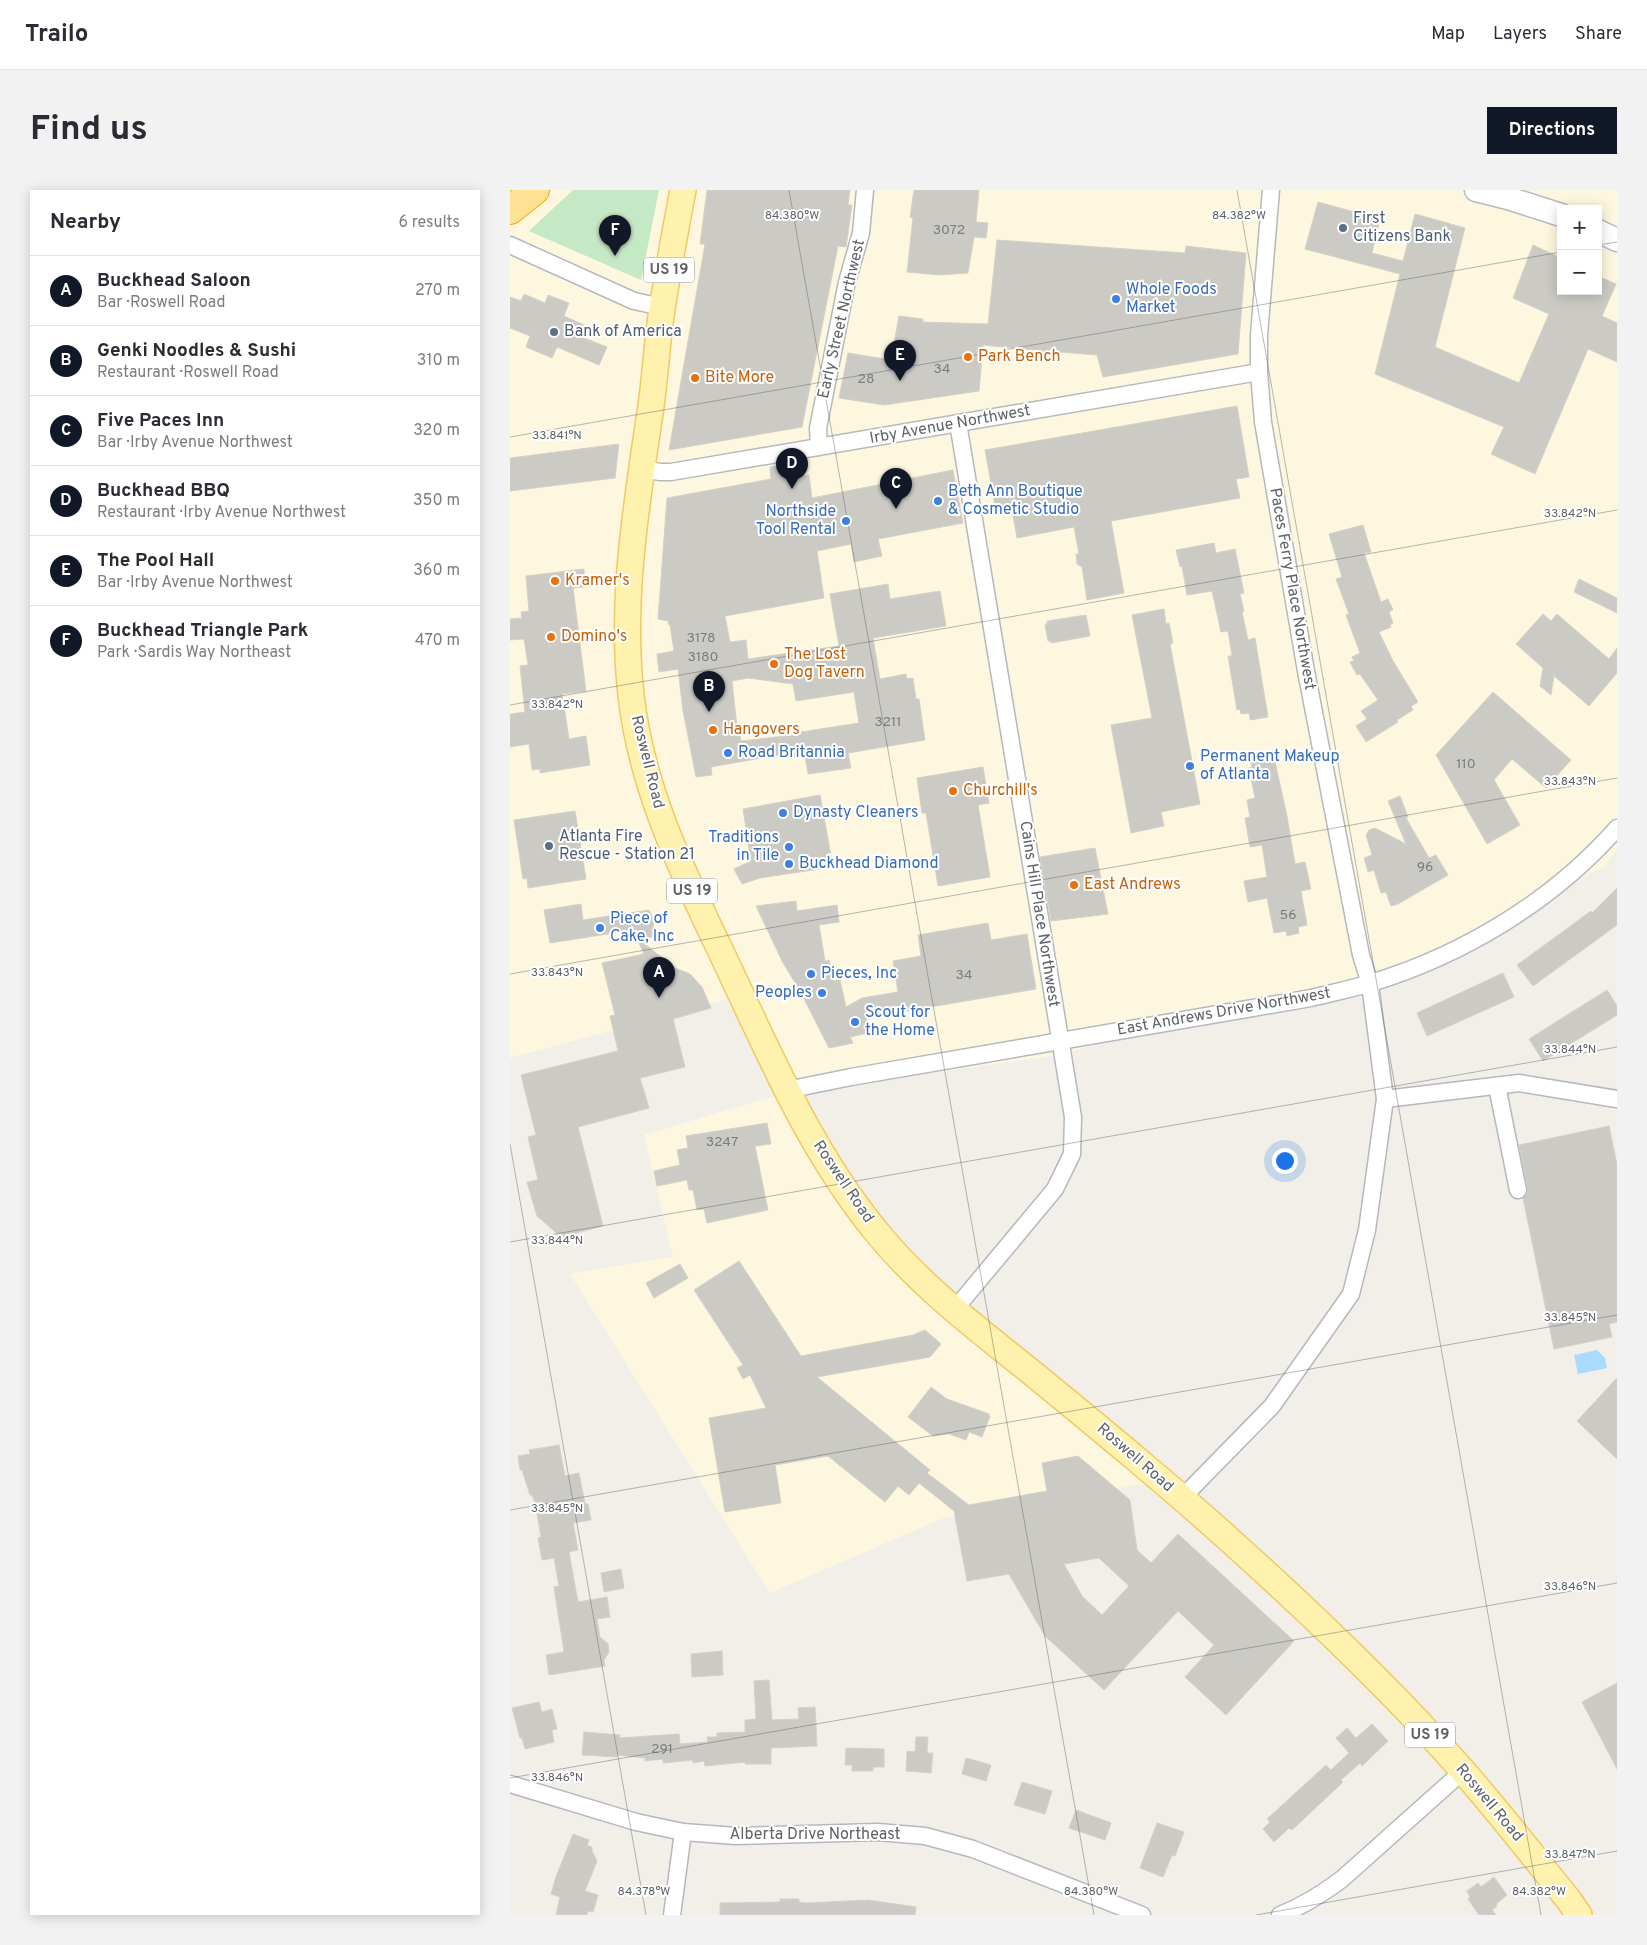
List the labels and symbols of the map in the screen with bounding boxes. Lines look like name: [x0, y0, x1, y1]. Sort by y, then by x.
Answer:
text: 84.380°W: [765, 208, 819, 224]
text: 84.382°W: [1212, 208, 1266, 224]
place label: First Citizens Bank: [1353, 209, 1451, 247]
pin: F: [599, 215, 631, 256]
house number: 3072: [933, 222, 965, 239]
marker: First Citizens Bank: [1337, 222, 1349, 234]
street label: Early Street Northwest: [814, 237, 870, 401]
road number: US 19: [644, 258, 694, 282]
place label: Whole Foods Market: [1126, 280, 1217, 318]
marker: Whole Foods Market: [1110, 293, 1122, 305]
place label: Bank of America: [564, 322, 682, 342]
marker: Bank of America: [548, 326, 560, 338]
pin: E: [884, 340, 916, 381]
place label: Park Bench: [978, 347, 1060, 367]
marker: Park Bench: [962, 351, 974, 363]
house number: 34: [933, 361, 951, 378]
place label: Bite More: [705, 368, 774, 388]
house number: 28: [857, 371, 875, 388]
marker: Bite More: [689, 372, 701, 384]
street label: Irby Avenue Northwest: [868, 401, 1032, 449]
text: 33.841°N: [532, 428, 582, 444]
pin: D: [776, 448, 808, 489]
pin: C: [880, 468, 912, 509]
place label: Beth Ann Boutique & Cosmetic Studio: [948, 482, 1083, 520]
street label: Paces Ferry Place Northwest: [1264, 486, 1320, 692]
marker: Beth Ann Boutique & Cosmetic Studio: [932, 495, 944, 507]
place label: Northside Tool Rental: [756, 502, 836, 540]
text: 33.842°N: [1544, 506, 1596, 522]
marker: Northside Tool Rental: [840, 515, 852, 527]
place label: Kramer's: [565, 571, 630, 591]
marker: Kramer's: [549, 575, 561, 587]
place label: Domino's: [561, 627, 627, 647]
house number: 3178: [686, 630, 716, 647]
marker: Domino's: [545, 631, 557, 643]
place label: The Lost Dog Tavern: [784, 645, 865, 683]
house number: 3180: [687, 649, 719, 666]
marker: The Lost Dog Tavern: [768, 658, 780, 670]
pin: B: [693, 671, 725, 712]
text: 33.842°N: [531, 697, 583, 713]
street label: Roswell Road: [626, 713, 668, 811]
house number: 3211: [874, 714, 902, 731]
place label: Hangovers: [723, 720, 800, 740]
marker: Hangovers: [707, 724, 719, 736]
place label: Road Britannia: [738, 743, 845, 763]
marker: Road Britannia: [722, 747, 734, 759]
place label: Permanent Makeup of Atlanta: [1200, 747, 1339, 785]
house number: 110: [1456, 756, 1476, 773]
marker: Permanent Makeup of Atlanta: [1184, 760, 1196, 772]
text: 33.843°N: [1544, 774, 1596, 790]
place label: Churchill's: [963, 781, 1038, 801]
marker: Churchill's: [947, 785, 959, 797]
place label: Dynasty Cleaners: [793, 803, 919, 823]
marker: Dynasty Cleaners: [777, 807, 789, 819]
street label: Cains Hill Place Northwest: [1014, 819, 1064, 1009]
place label: Atlanta Fire Rescue - Station 21: [559, 827, 695, 865]
place label: Traditions in Tile: [708, 828, 779, 866]
marker: Atlanta Fire Rescue - Station 21: [543, 840, 555, 852]
marker: Traditions in Tile: [783, 841, 795, 853]
place label: Buckhead Diamond: [799, 854, 939, 874]
marker: Buckhead Diamond: [783, 858, 795, 870]
house number: 96: [1417, 859, 1433, 876]
place label: East Andrews: [1084, 875, 1181, 895]
road number: US 19: [667, 878, 717, 904]
marker: East Andrews: [1068, 879, 1080, 891]
house number: 56: [1279, 907, 1297, 924]
place label: Piece of Cake, Inc: [610, 909, 674, 947]
marker: Piece of Cake, Inc: [594, 922, 606, 934]
pin: A: [643, 957, 675, 998]
place label: Pieces, Inc: [821, 964, 897, 984]
text: 33.843°N: [531, 965, 583, 981]
house number: 34: [955, 967, 973, 984]
marker: Pieces, Inc: [805, 968, 817, 980]
place label: Peoples: [755, 983, 812, 1003]
street label: East Andrews Drive Northwest: [1116, 983, 1332, 1041]
marker: Peoples: [816, 987, 828, 999]
place label: Scout for the Home: [865, 1003, 935, 1041]
marker: Scout for the Home: [849, 1016, 861, 1028]
text: 33.844°N: [1544, 1042, 1596, 1058]
house number: 3247: [706, 1134, 738, 1151]
street label: Roswell Road: [808, 1137, 878, 1227]
your location: [1272, 1148, 1298, 1174]
text: 33.844°N: [531, 1233, 583, 1249]
text: 33.845°N: [1544, 1310, 1596, 1326]
street label: Roswell Road: [1092, 1419, 1178, 1497]
text: 33.845°N: [531, 1501, 583, 1517]
text: 33.846°N: [1544, 1579, 1596, 1595]
road number: US 19: [1405, 1722, 1455, 1748]
house number: 291: [651, 1741, 673, 1758]
street label: Roswell Road: [1451, 1760, 1527, 1846]
text: 33.846°N: [531, 1770, 583, 1786]
street label: Alberta Drive Northeast: [729, 1825, 901, 1845]
text: 33.847°N: [1544, 1847, 1596, 1863]
text: 84.378°W: [618, 1884, 670, 1900]
text: 84.380°W: [1064, 1884, 1118, 1900]
text: 84.382°W: [1512, 1884, 1566, 1900]

